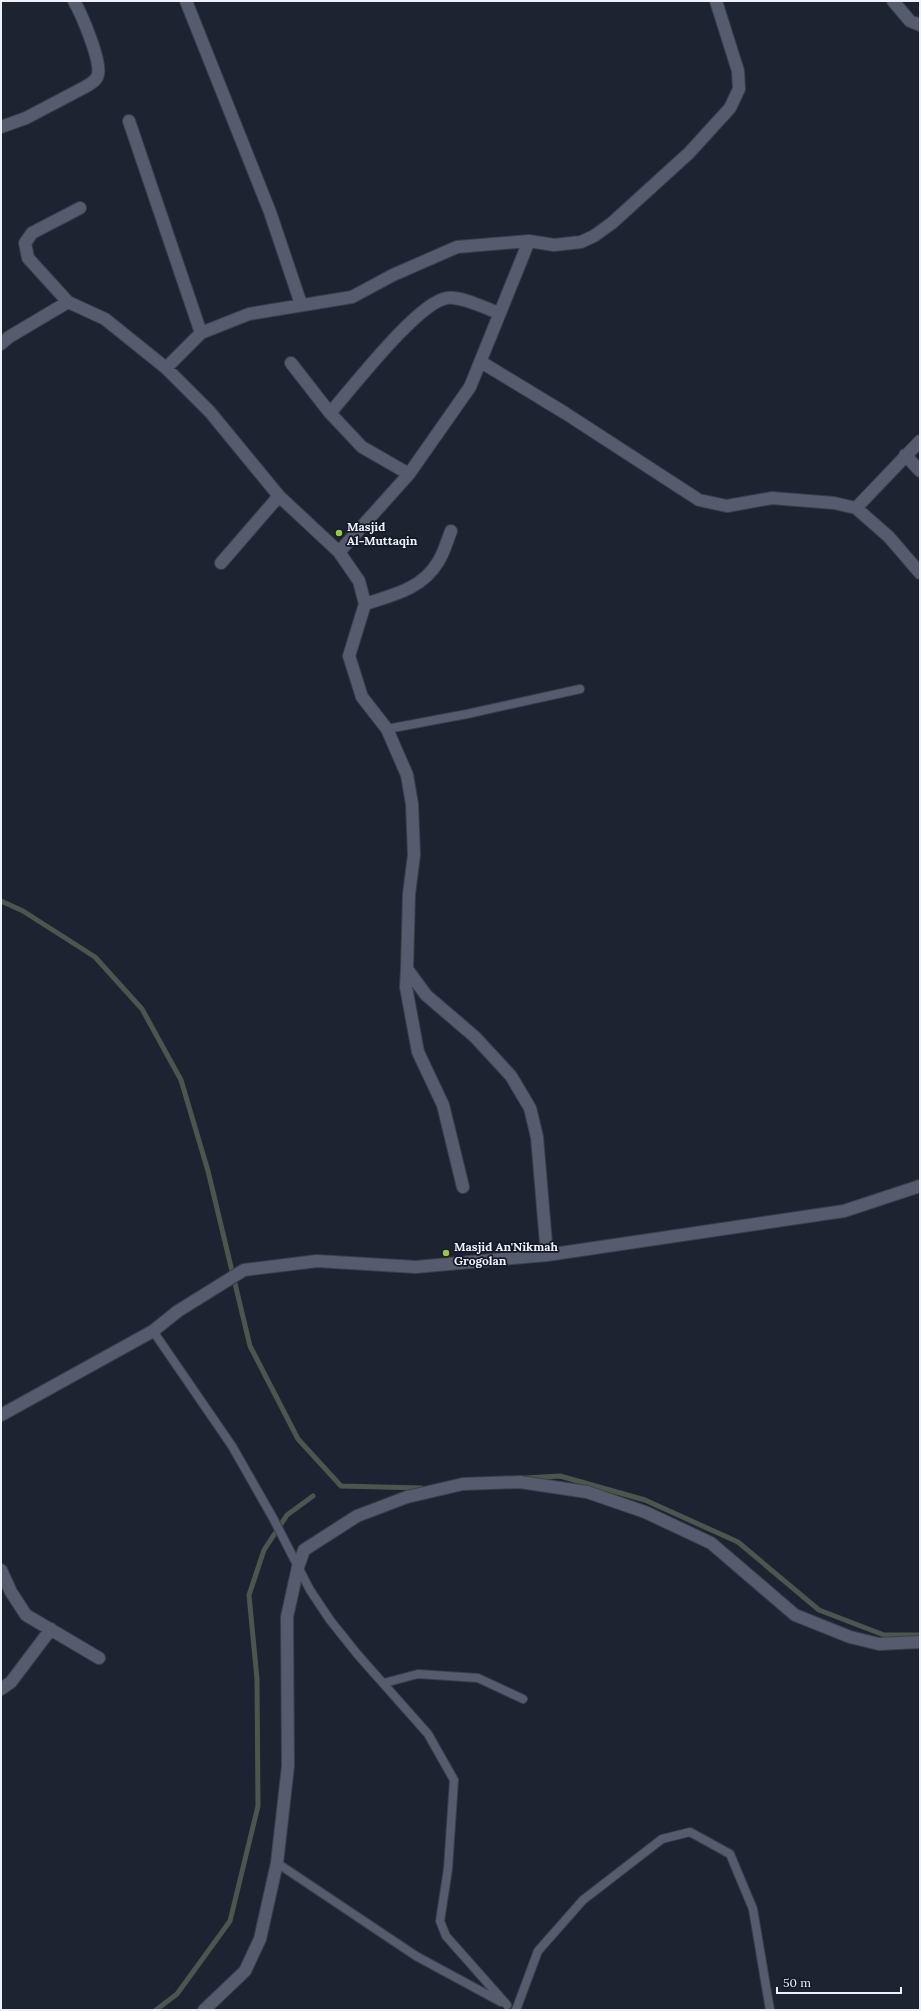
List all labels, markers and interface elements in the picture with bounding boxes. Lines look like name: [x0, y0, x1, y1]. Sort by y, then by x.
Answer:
place label: Masjid Al-Muttaqin: [347, 519, 418, 548]
marker: Masjid Al-Muttaqin: [334, 528, 344, 538]
place label: Masjid An'Nikmah Grogolan: [454, 1239, 559, 1268]
marker: Masjid An'Nikmah Grogolan: [441, 1248, 451, 1258]
scale bar: [777, 1969, 901, 1995]
text: 50 m: [783, 1975, 811, 1990]

